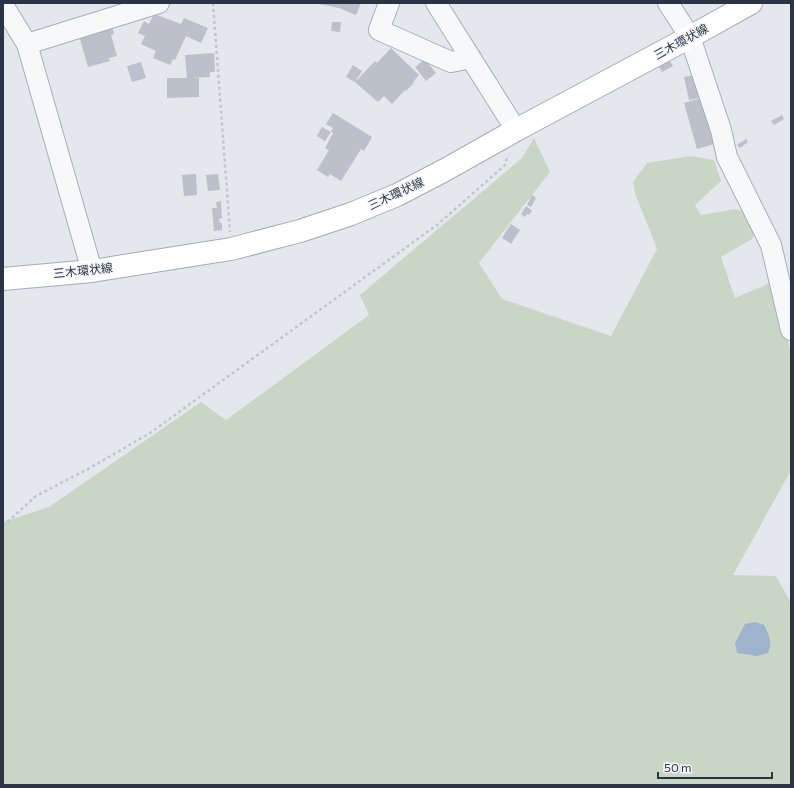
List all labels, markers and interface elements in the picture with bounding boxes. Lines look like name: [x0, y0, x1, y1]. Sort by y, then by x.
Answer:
street label: 三木環状線: [651, 20, 710, 62]
street label: 三木環状線: [365, 174, 426, 212]
street label: 三木環状線: [52, 260, 113, 280]
scale bar: [658, 754, 772, 780]
text: 50 m: [664, 760, 692, 774]

